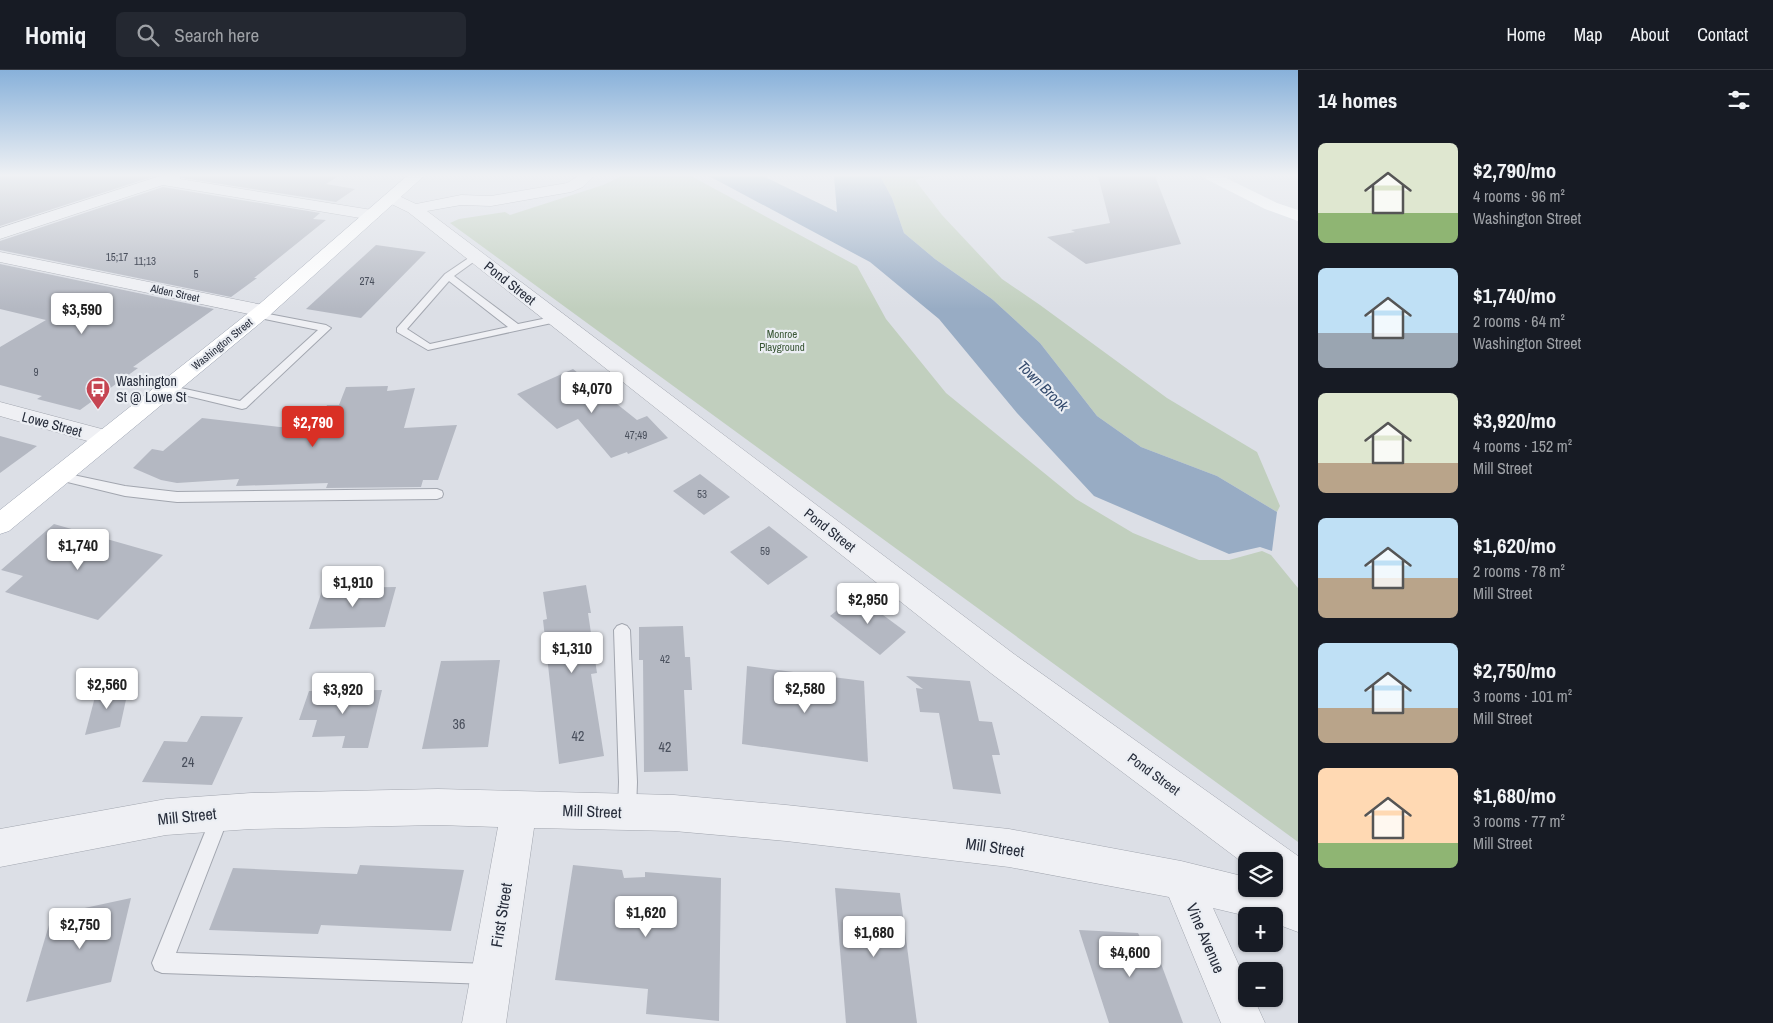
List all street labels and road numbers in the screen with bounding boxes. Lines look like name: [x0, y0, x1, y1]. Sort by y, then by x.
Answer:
street label: Pond Street: [481, 257, 539, 309]
street label: Alden Street: [148, 281, 201, 305]
street label: Washington Street: [189, 315, 256, 373]
street label: Lowe Street: [20, 407, 84, 441]
street label: Pond Street: [801, 504, 859, 556]
street label: Pond Street: [1124, 749, 1184, 799]
street label: Mill Street: [562, 799, 622, 823]
street label: Mill Street: [156, 802, 218, 830]
street label: Mill Street: [964, 832, 1026, 862]
street label: First Street: [485, 881, 517, 949]
street label: Vine Avenue: [1181, 900, 1231, 976]

